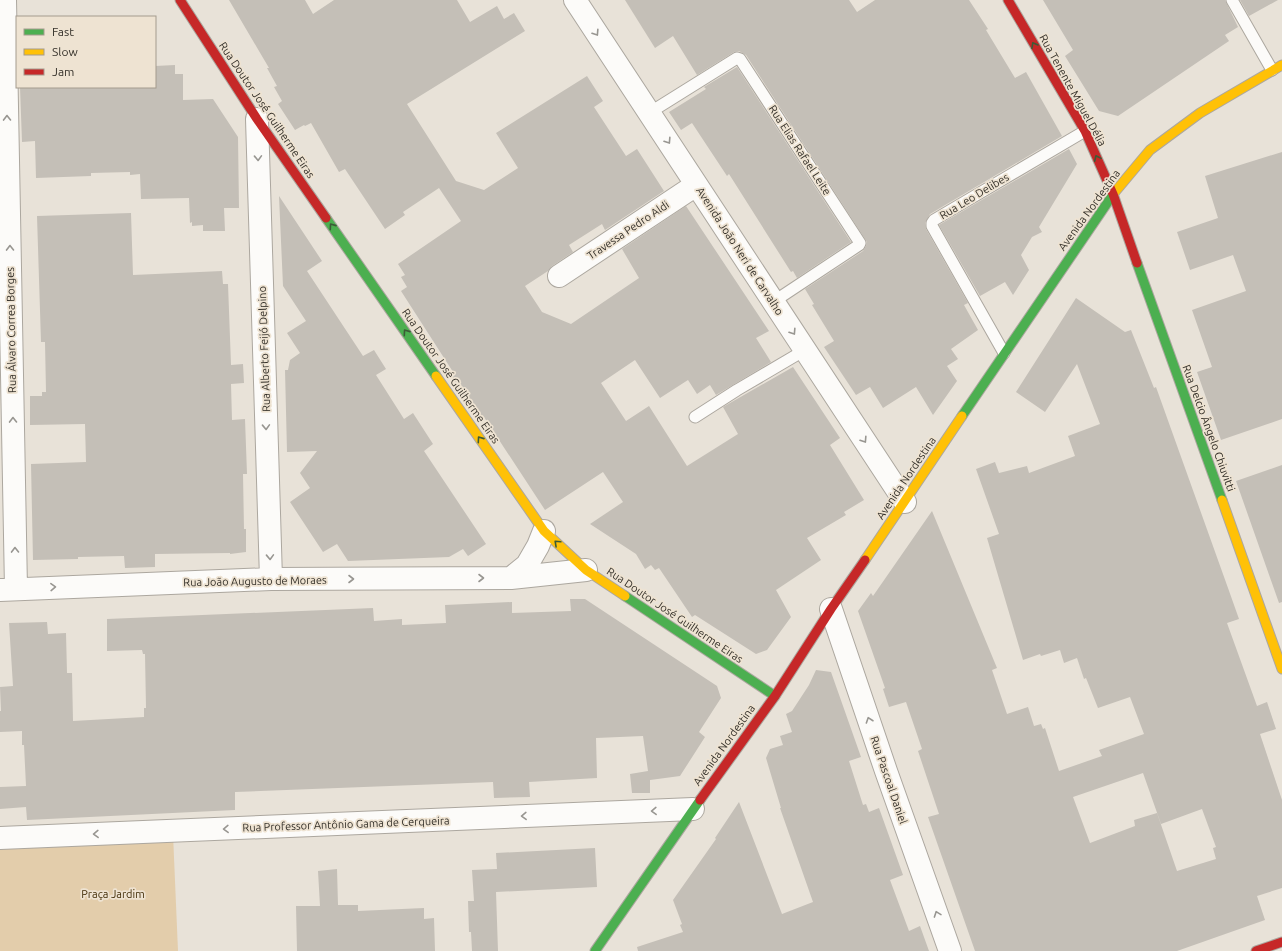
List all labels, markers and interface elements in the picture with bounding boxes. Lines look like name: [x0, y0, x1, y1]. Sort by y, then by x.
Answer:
legend: [16, 16, 156, 88]
text: Fast: [52, 25, 74, 38]
one-way arrow: [592, 29, 599, 36]
street label: Rua Tenente Miguel Délia: [1037, 32, 1109, 148]
street label: Rua Doutor José Guilherme Eiras: [217, 40, 317, 181]
one-way arrow: [1032, 42, 1039, 49]
text: Slow: [52, 45, 78, 58]
text: Jam: [52, 65, 74, 78]
street label: Rua Elias Rafael Leite: [767, 103, 833, 197]
one-way arrow: [3, 115, 11, 121]
one-way arrow: [663, 137, 670, 144]
one-way arrow: [254, 155, 262, 161]
one-way arrow: [1094, 155, 1102, 163]
street label: Avenida Nordestina: [1056, 167, 1122, 253]
street label: Rua Leo Delibes: [937, 170, 1011, 221]
street label: Avenida João Neri de Carvalho: [694, 185, 786, 317]
street label: Travessa Pedro Aldi: [585, 198, 671, 262]
one-way arrow: [330, 223, 337, 230]
one-way arrow: [6, 245, 14, 251]
street label: Rua Álvaro Correa Borges: [3, 267, 18, 393]
street label: Rua Alberto Feijó Delpino: [256, 286, 272, 412]
street label: Rua Doutor José Guilherme Eiras: [400, 306, 502, 446]
one-way arrow: [788, 328, 796, 335]
one-way arrow: [403, 329, 411, 336]
street label: Rua Delcio Ângelo Chiuvitti: [1180, 363, 1238, 493]
one-way arrow: [9, 417, 17, 423]
one-way arrow: [262, 424, 270, 430]
street label: Avenida Nordestina: [874, 435, 938, 521]
one-way arrow: [477, 436, 485, 443]
one-way arrow: [860, 436, 867, 443]
one-way arrow: [555, 541, 562, 548]
one-way arrow: [11, 547, 19, 553]
one-way arrow: [266, 554, 274, 560]
street label: Rua Doutor José Guilherme Eiras: [605, 565, 746, 665]
street label: Rua João Augusto de Moraes: [183, 574, 327, 588]
one-way arrow: [478, 574, 484, 582]
one-way arrow: [348, 575, 354, 583]
one-way arrow: [50, 583, 56, 592]
street label: Avenida Nordestina: [691, 702, 757, 788]
one-way arrow: [865, 717, 873, 724]
street label: Rua Pascoal Daniel: [868, 734, 910, 826]
one-way arrow: [651, 807, 657, 815]
one-way arrow: [521, 812, 527, 821]
street label: Rua Professor Antônio Gama de Cerqueira: [242, 814, 450, 834]
one-way arrow: [223, 824, 229, 833]
one-way arrow: [93, 829, 99, 838]
park label: Praça Jardim: [81, 888, 145, 900]
one-way arrow: [933, 911, 942, 918]

